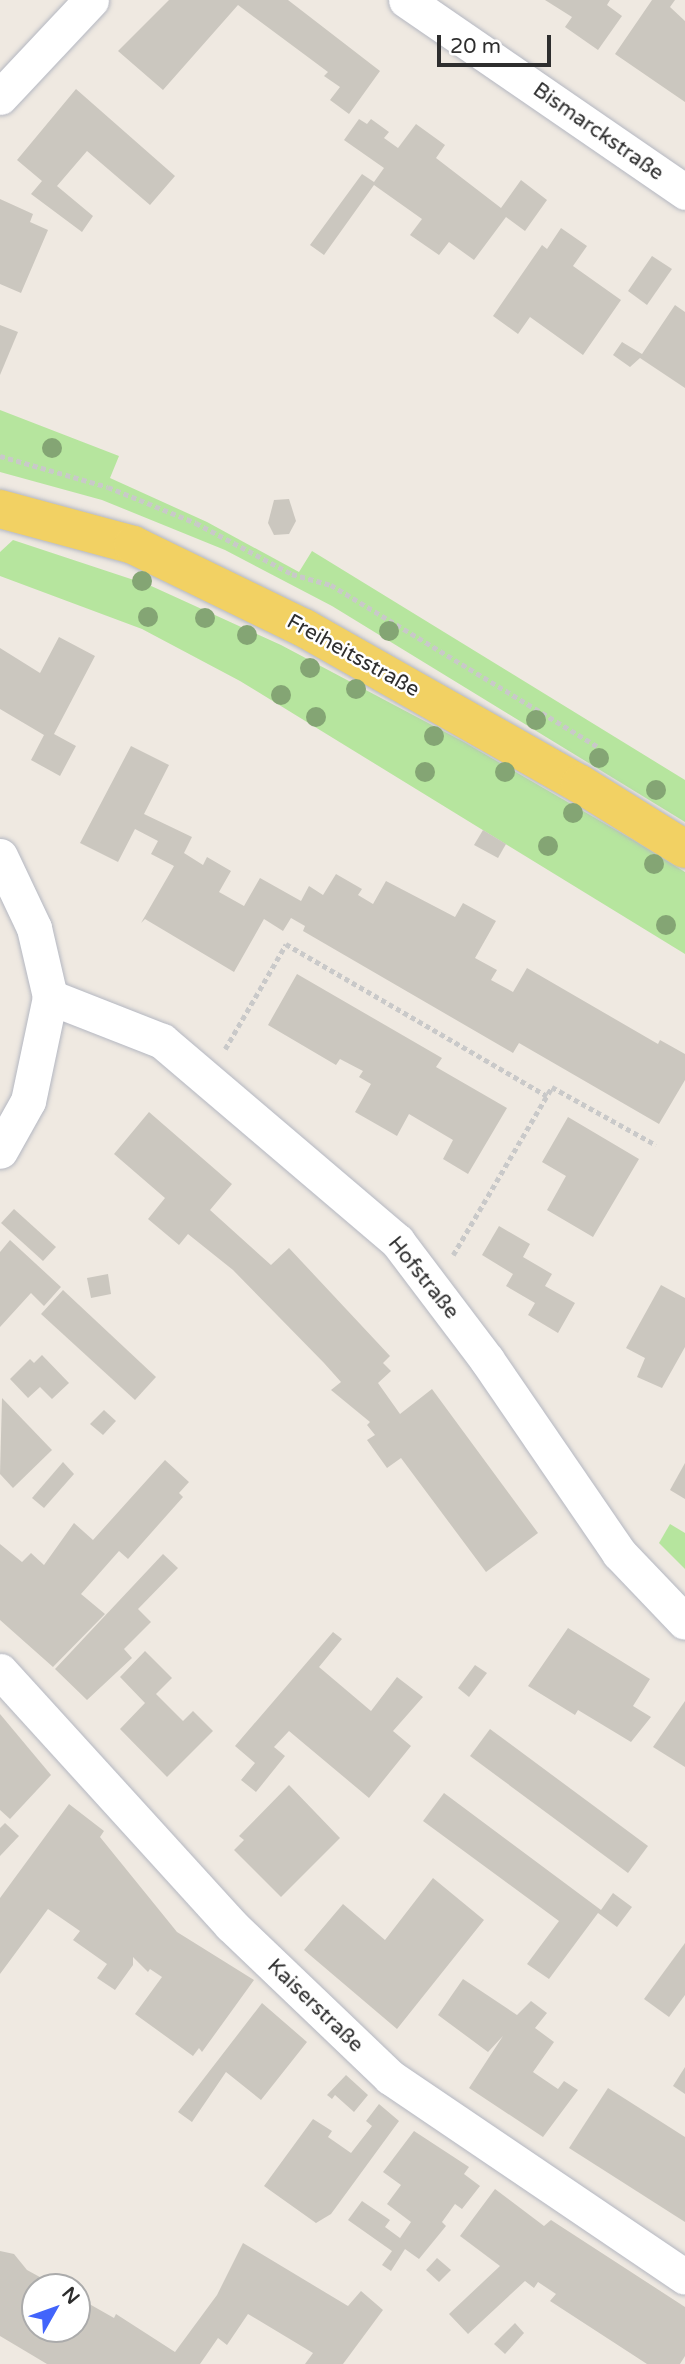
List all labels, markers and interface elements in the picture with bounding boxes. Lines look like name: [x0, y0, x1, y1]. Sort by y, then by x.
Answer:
scale bar: [440, 21, 554, 65]
text: 20 m: [450, 34, 501, 59]
street label: Bismarckstraße: [528, 78, 668, 186]
street label: Freiheitsstraße: [282, 609, 424, 703]
street label: Hofstraße: [382, 1232, 464, 1324]
street label: Kaiserstraße: [262, 1954, 368, 2058]
north arrow: [21, 2273, 91, 2343]
text: N: [57, 2283, 84, 2309]

